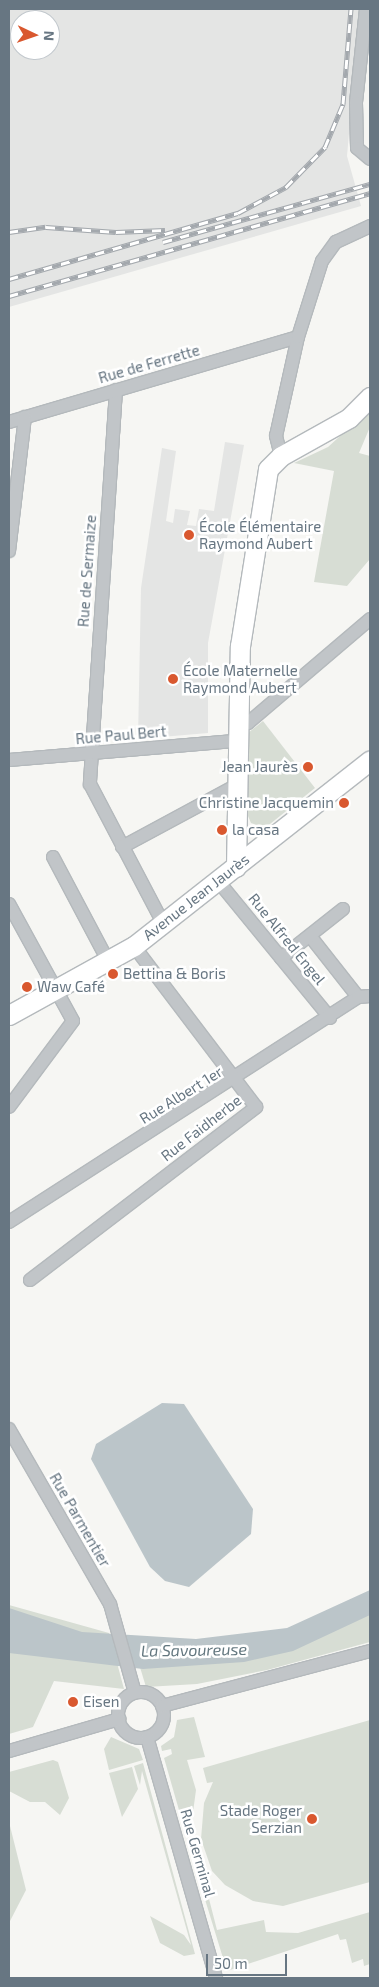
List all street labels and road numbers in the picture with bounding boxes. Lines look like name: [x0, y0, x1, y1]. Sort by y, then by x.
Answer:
street label: Rue de Ferrette: [96, 341, 202, 387]
street label: Rue de Sermaize: [74, 514, 100, 628]
street label: Rue Paul Bert: [75, 722, 167, 748]
street label: Avenue Jean Jaurès: [139, 850, 253, 944]
street label: Rue Alfred Engel: [245, 890, 329, 988]
street label: Rue Albert 1er: [136, 1062, 226, 1128]
street label: Rue Faidherbe: [157, 1091, 245, 1165]
street label: Rue Parmentier: [46, 1470, 114, 1570]
street label: Rue Germinal: [177, 1807, 219, 1899]

